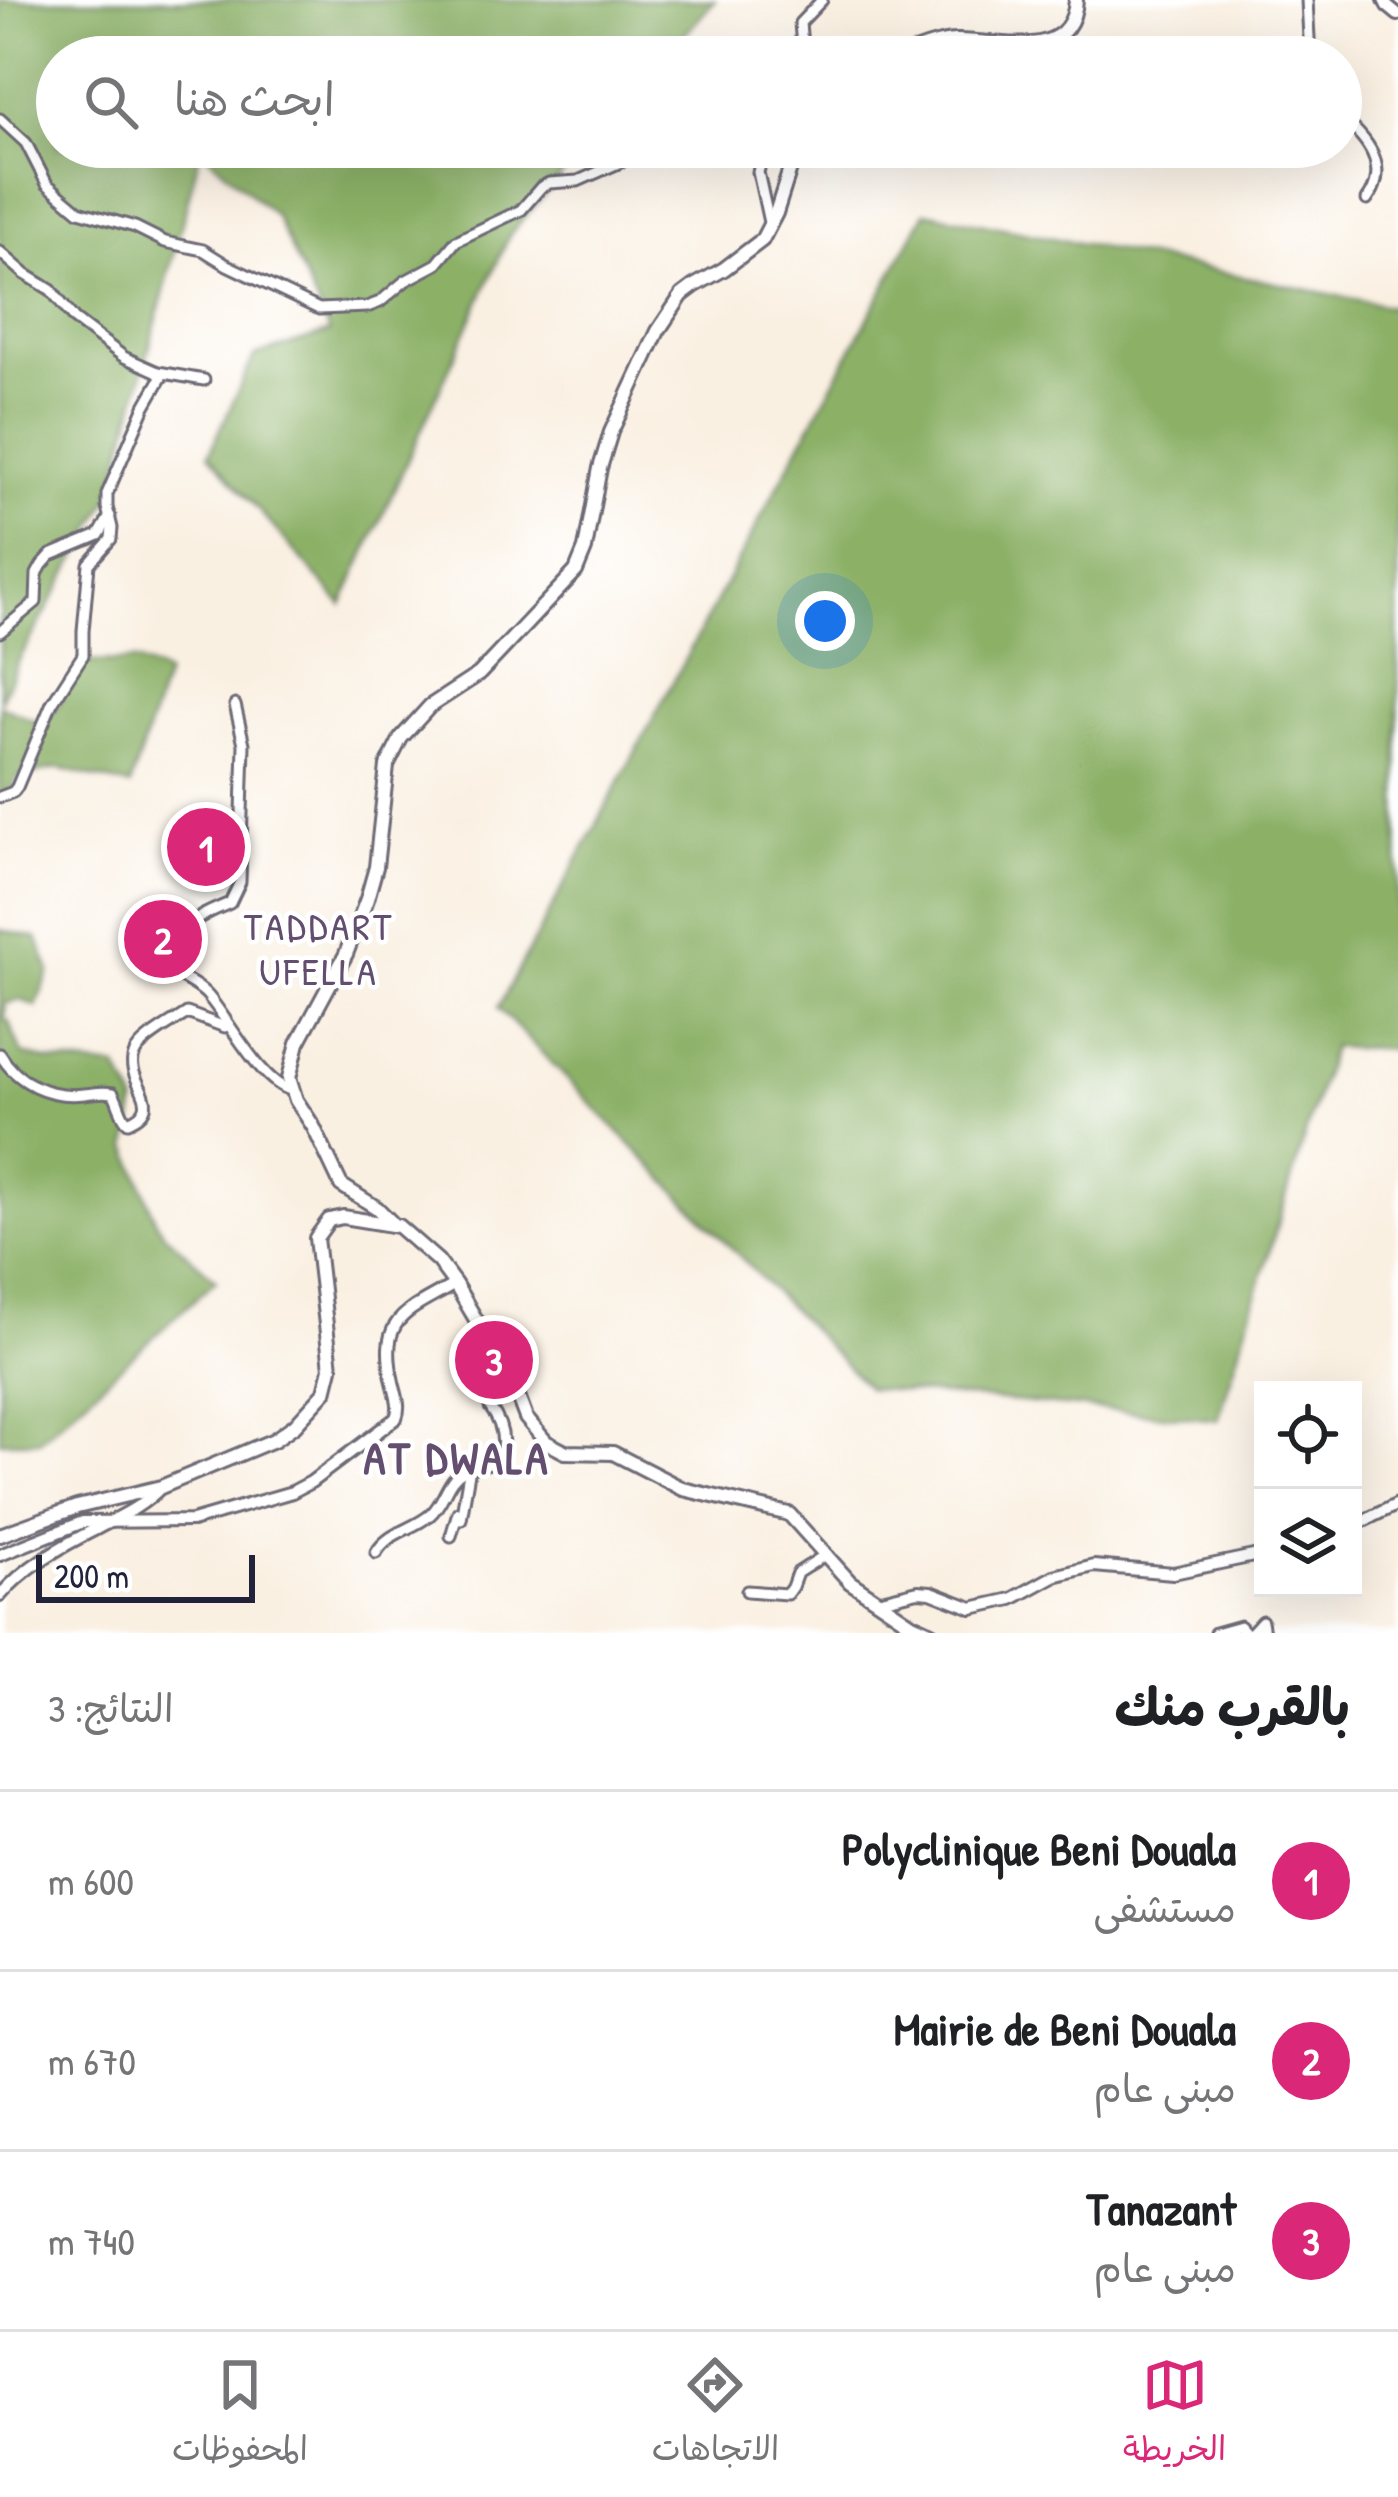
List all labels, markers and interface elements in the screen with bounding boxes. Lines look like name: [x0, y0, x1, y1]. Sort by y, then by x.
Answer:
search box: [36, 36, 1362, 168]
text: ابحث هنا: [174, 68, 335, 129]
icon: search: [78, 69, 144, 135]
your location: [795, 591, 855, 651]
pin: 1: [167, 802, 245, 892]
pin: 2: [124, 894, 202, 984]
district label: TADDART UFELLA: [244, 899, 394, 997]
pin: 3: [455, 1315, 533, 1405]
map controls: [1254, 1381, 1362, 1597]
button: locate: [1254, 1381, 1362, 1489]
district label: AT DWALA: [363, 1427, 551, 1488]
button: layers: [1254, 1489, 1362, 1597]
scale bar: [36, 1549, 255, 1602]
text: 200 m: [54, 1554, 129, 1598]
text: بالقرب منك: [1115, 1672, 1350, 1741]
text: النتائج: 3: [48, 1681, 173, 1734]
text: Polyclinique Beni Douala: [842, 1818, 1236, 1879]
text: 600 m: [48, 1854, 134, 1907]
text: 1: [1304, 1854, 1318, 1907]
text: مستشفى: [1093, 1881, 1236, 1934]
text: Mairie de Beni Douala: [894, 1998, 1236, 2059]
text: 670 m: [48, 2034, 136, 2087]
text: 2: [1302, 2034, 1320, 2087]
text: مبنى عام: [1093, 2061, 1236, 2114]
text: Tanazant: [1087, 2178, 1236, 2239]
text: 740 m: [48, 2214, 135, 2267]
text: 3: [1302, 2214, 1320, 2267]
text: مبنى عام: [1093, 2241, 1236, 2294]
tab: المحفوظات: [172, 2352, 308, 2478]
tab: الاتجاهات: [652, 2352, 779, 2478]
tab: الخريطة: [1123, 2352, 1226, 2478]

